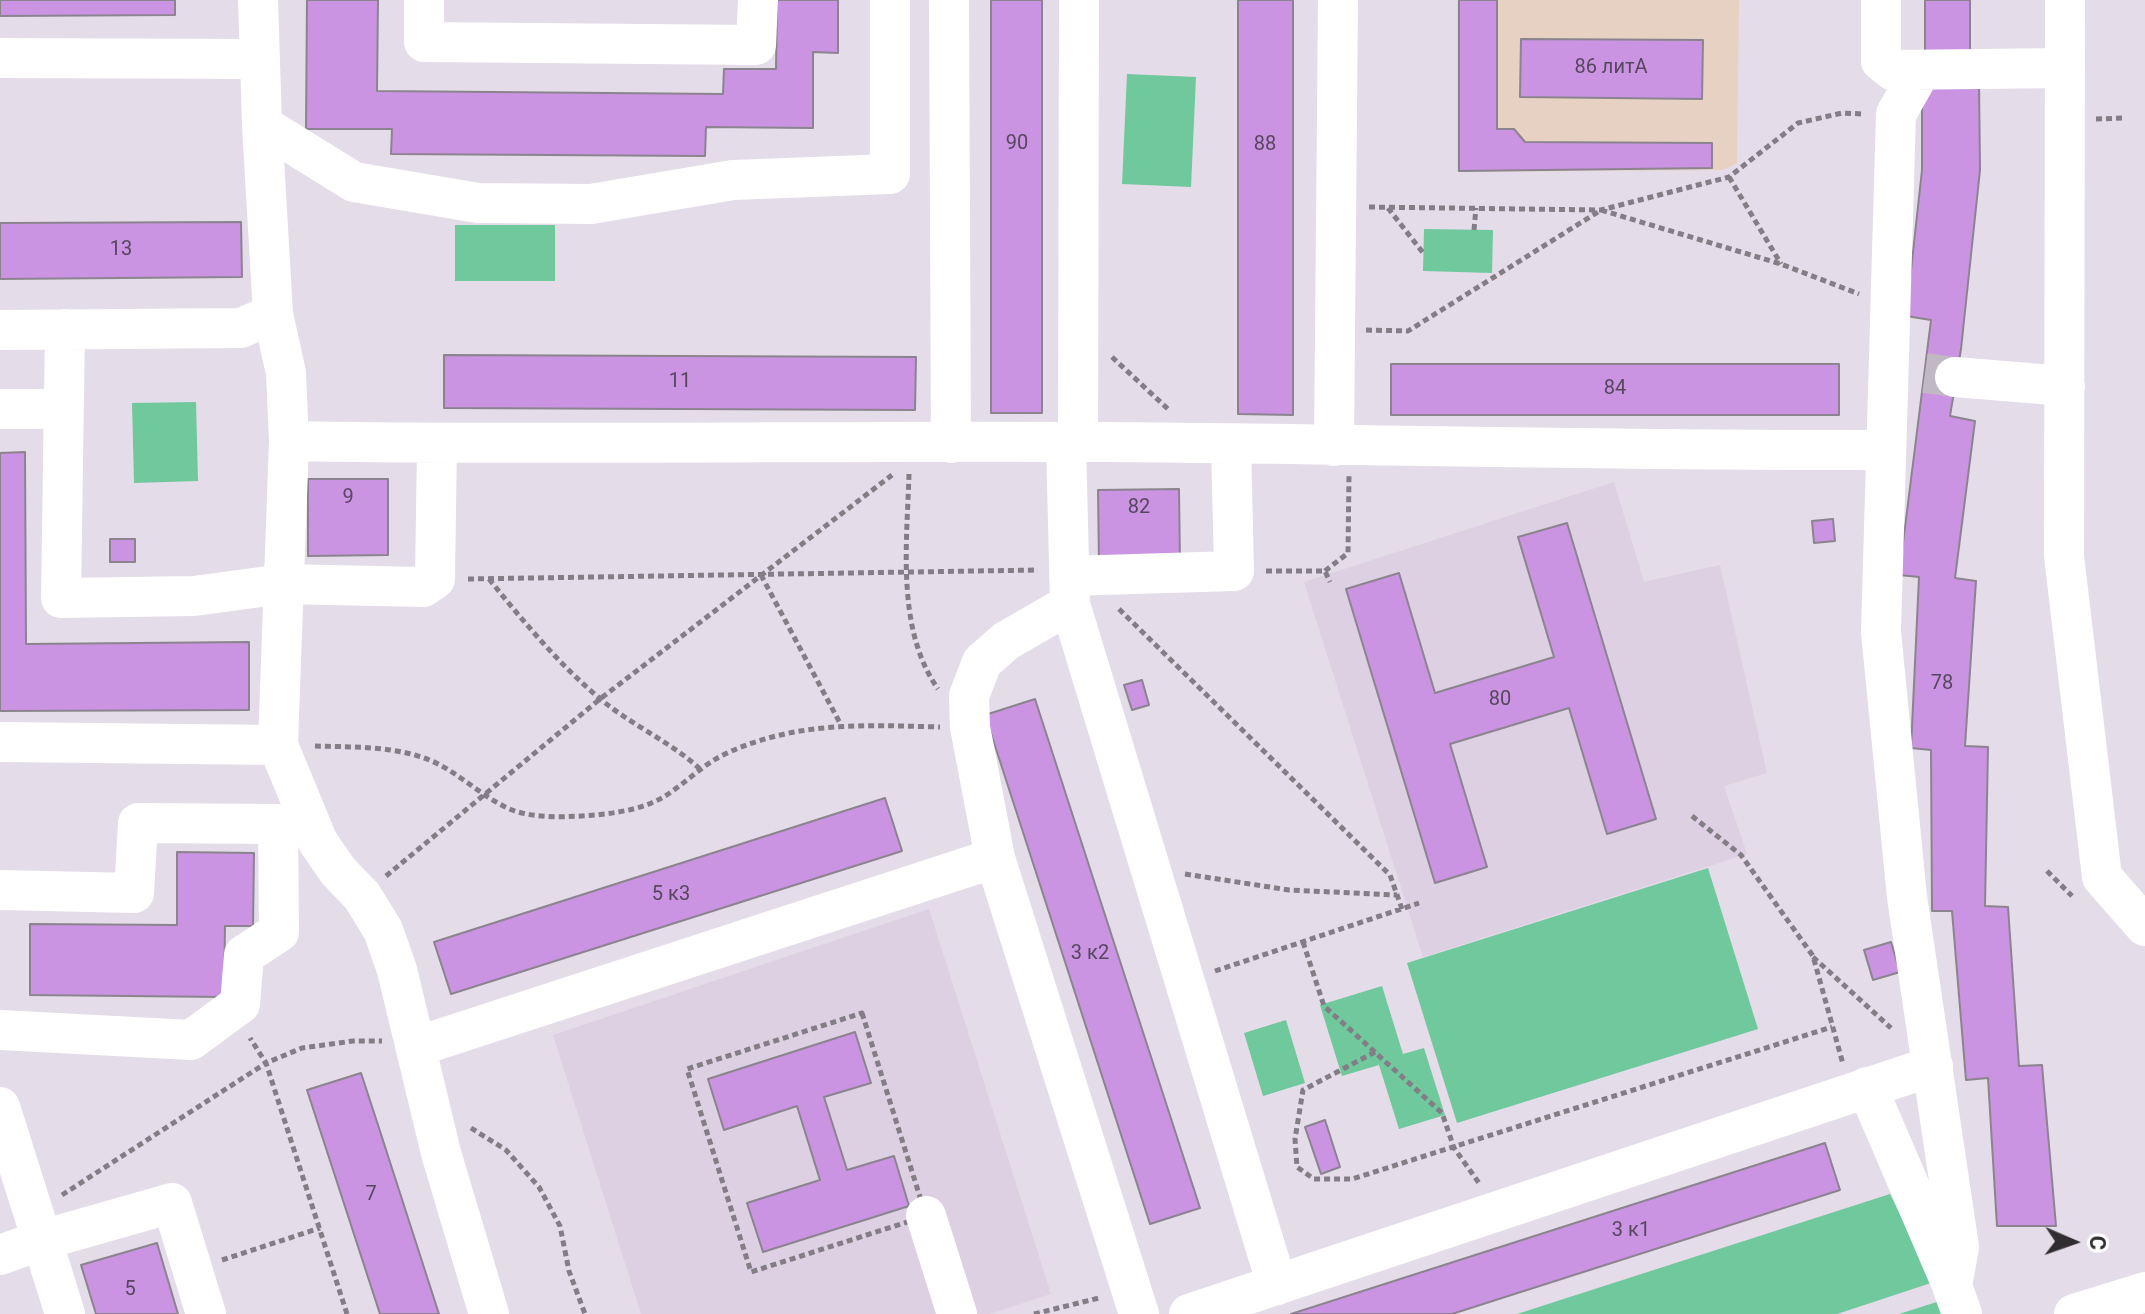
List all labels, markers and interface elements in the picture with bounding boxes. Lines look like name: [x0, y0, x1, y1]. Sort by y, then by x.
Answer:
house number: 86 литА: [1574, 56, 1648, 80]
house number: 90: [1006, 132, 1028, 156]
house number: 88: [1254, 133, 1276, 157]
house number: 13: [110, 238, 132, 262]
house number: 11: [669, 370, 691, 394]
house number: 84: [1604, 377, 1626, 401]
house number: 9: [342, 486, 354, 510]
house number: 82: [1128, 496, 1150, 520]
house number: 78: [1931, 672, 1953, 696]
house number: 80: [1489, 688, 1511, 712]
house number: 5 к3: [652, 883, 690, 907]
house number: 3 к2: [1071, 942, 1109, 966]
house number: 7: [365, 1183, 377, 1207]
north arrow: [2033, 1202, 2113, 1282]
house number: 3 к1: [1612, 1219, 1650, 1243]
text: С: [2085, 1235, 2110, 1250]
house number: 5: [124, 1278, 136, 1302]

